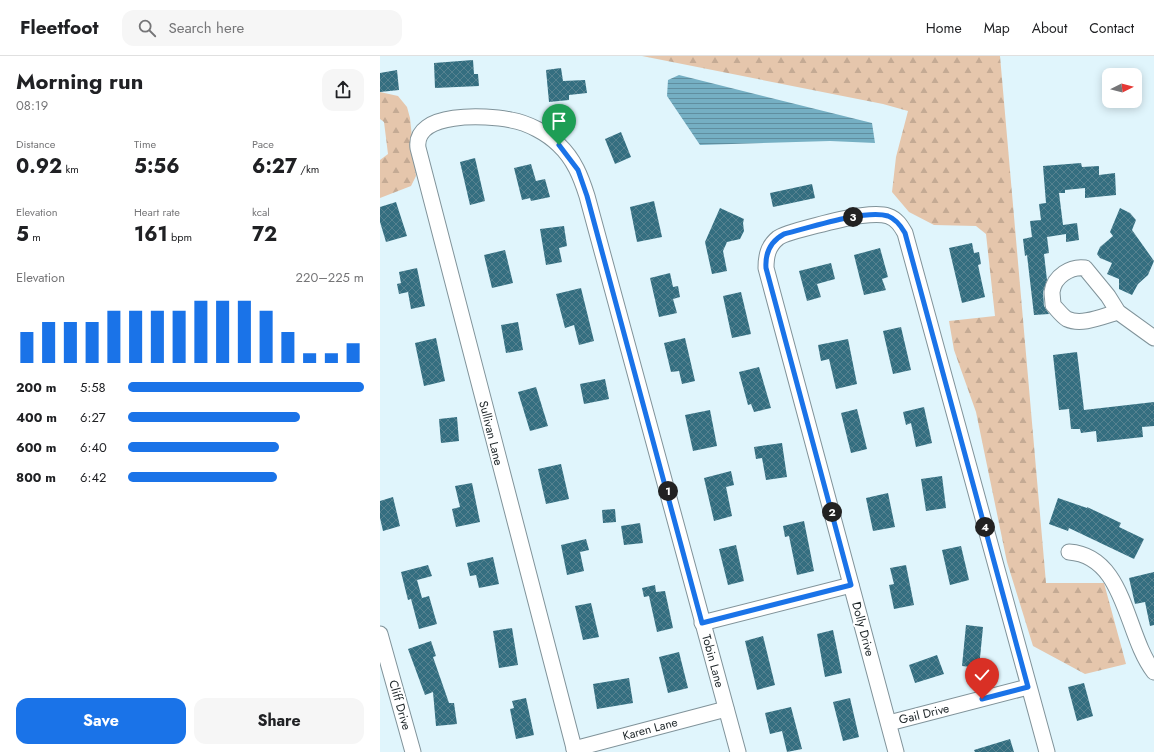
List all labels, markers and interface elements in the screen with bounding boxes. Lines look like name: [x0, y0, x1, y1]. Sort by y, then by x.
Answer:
search box: [122, 10, 402, 46]
text: Fleetfoot: [20, 14, 98, 41]
icon: search: [136, 17, 158, 39]
text: Search here: [168, 17, 244, 39]
text: Home: [926, 18, 962, 38]
text: Map: [984, 18, 1010, 38]
text: About: [1032, 18, 1067, 38]
text: Contact: [1089, 18, 1134, 38]
text: Morning run: [16, 65, 143, 97]
north arrow: [1102, 68, 1142, 108]
map controls: [1102, 68, 1142, 108]
button: share: [322, 69, 364, 111]
text: 08:19: [16, 96, 48, 115]
pin: [542, 104, 576, 145]
icon: arrive: [548, 110, 570, 132]
text: Distance: [16, 136, 55, 152]
text: Time: [134, 136, 156, 152]
text: Pace: [252, 136, 274, 152]
text: 0.92: [16, 152, 62, 181]
text: 5:56: [134, 152, 180, 181]
text: 6:27: [252, 152, 297, 181]
text: km: [62, 161, 79, 177]
text: /km: [297, 161, 319, 177]
text: Elevation: [16, 204, 58, 220]
text: Heart rate: [134, 204, 180, 220]
text: kcal: [252, 204, 270, 220]
pin: 3: [843, 207, 863, 227]
text: 3: [850, 209, 856, 225]
text: 5: [16, 220, 29, 249]
text: 161: [134, 220, 168, 249]
text: 72: [252, 220, 277, 249]
text: m: [29, 229, 41, 245]
text: bpm: [168, 229, 192, 245]
text: Elevation: [16, 268, 65, 287]
text: 220–225 m: [296, 268, 364, 287]
text: 200 m: [16, 378, 56, 397]
text: 5:58: [80, 378, 106, 397]
street label: Sullivan Lane: [474, 399, 508, 467]
text: 400 m: [16, 408, 57, 427]
text: 6:27: [80, 408, 106, 427]
text: 600 m: [16, 438, 56, 457]
text: 6:40: [80, 438, 107, 457]
text: 800 m: [16, 468, 56, 487]
text: 6:42: [80, 468, 106, 487]
pin: 1: [658, 481, 678, 501]
text: 1: [665, 483, 671, 499]
pin: 2: [822, 502, 842, 522]
text: 2: [828, 504, 836, 520]
pin: 4: [975, 517, 995, 537]
text: 4: [981, 519, 989, 535]
street label: Dolly Drive: [847, 600, 879, 658]
street label: Tobin Lane: [697, 632, 729, 690]
pin: [965, 658, 999, 699]
icon: check: [971, 664, 993, 686]
street label: Cliff Drive: [384, 678, 416, 732]
button: Save: [16, 698, 186, 744]
button: Share: [194, 698, 364, 744]
street label: Gail Drive: [897, 699, 951, 729]
street label: Karen Lane: [621, 713, 679, 745]

